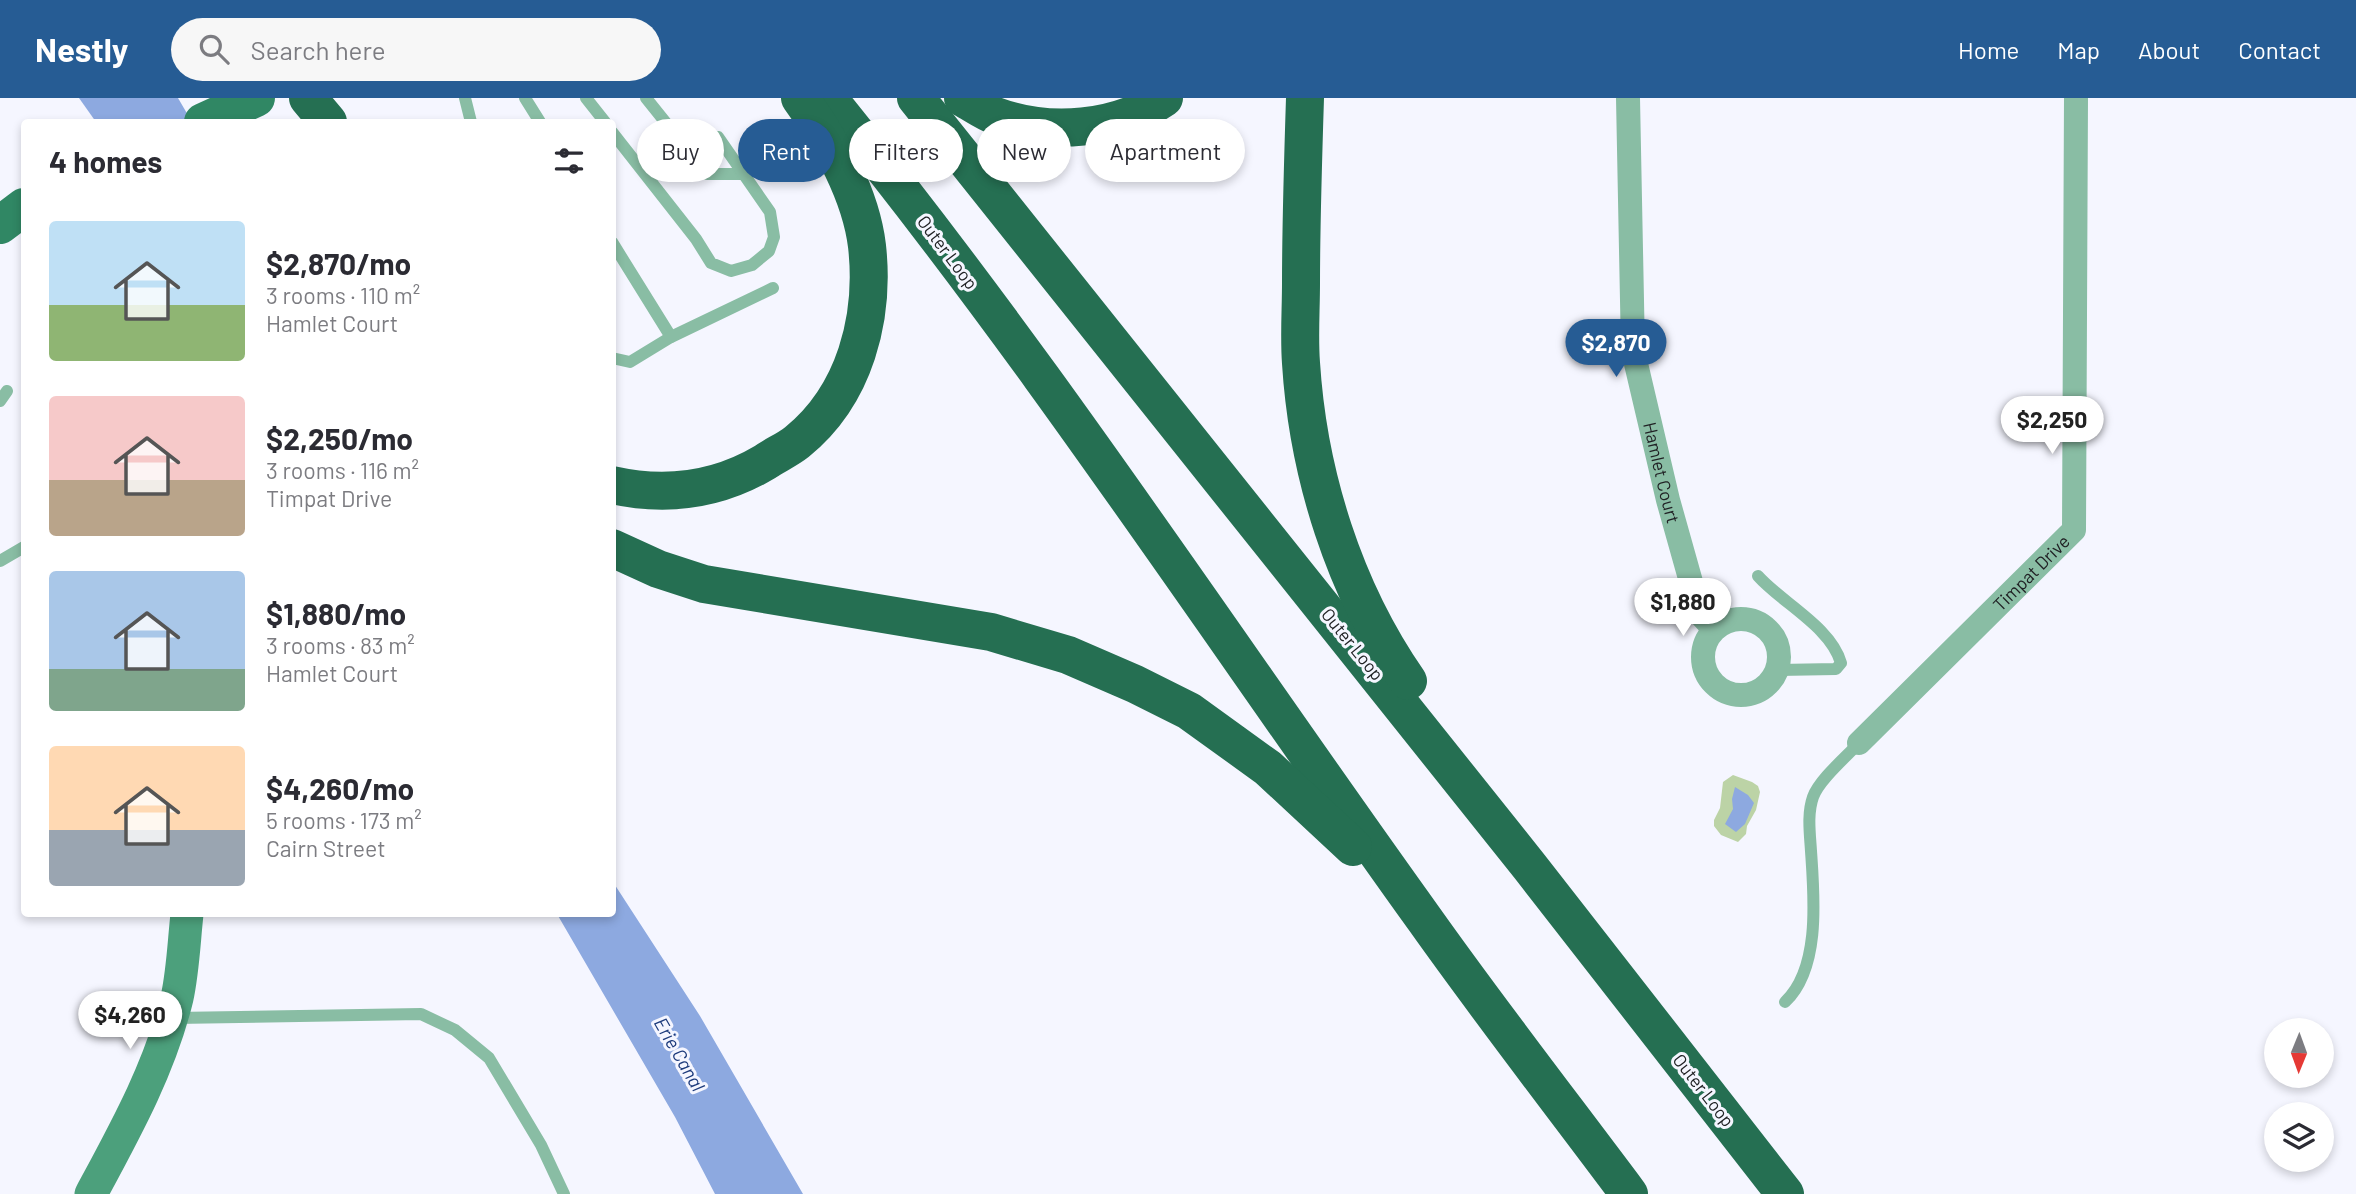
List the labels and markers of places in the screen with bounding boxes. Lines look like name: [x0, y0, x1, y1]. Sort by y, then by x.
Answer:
pin: $2,870: [1559, 320, 1673, 379]
pin: $2,250: [1995, 396, 2109, 456]
pin: $1,880: [1626, 578, 1740, 638]
pin: $4,260: [73, 992, 187, 1051]

